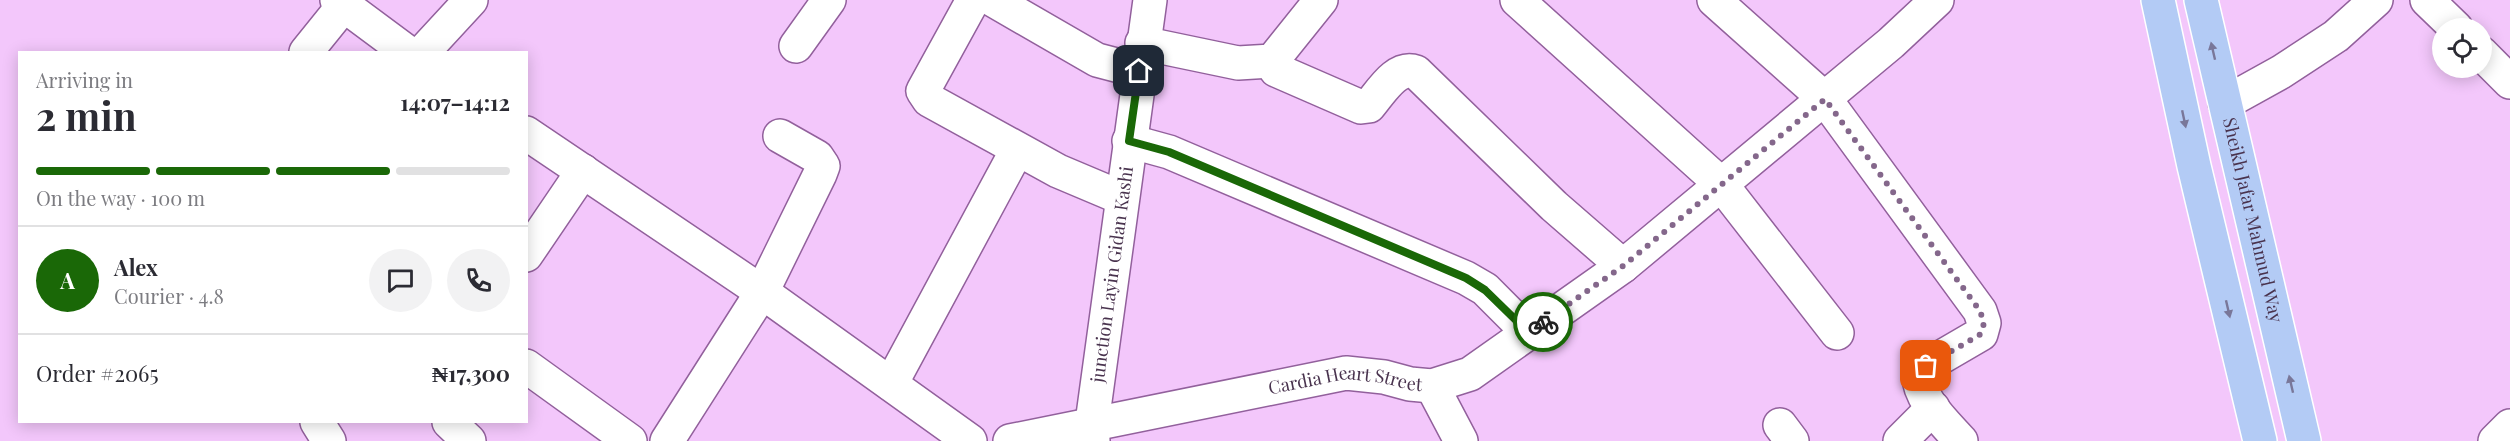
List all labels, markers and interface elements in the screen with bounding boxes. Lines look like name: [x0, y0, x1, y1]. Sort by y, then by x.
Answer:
map controls: [2432, 18, 2492, 78]
button: locate: [2432, 18, 2492, 78]
one-way arrow: [2208, 42, 2218, 60]
pin: [1113, 45, 1164, 96]
icon: home: [1122, 54, 1155, 87]
text: Arriving in: [36, 66, 133, 93]
text: 14:07–14:12: [400, 87, 510, 117]
text: 2 min: [36, 89, 137, 141]
one-way arrow: [2180, 110, 2189, 129]
street label: Sheikh Jafar Mahmud Way: [2218, 115, 2289, 325]
street label: junction Layin Gidan Kashi: [1085, 165, 1138, 385]
text: On the way · 100 m: [36, 184, 205, 211]
button: chat: [369, 249, 432, 312]
button: phone: [447, 249, 510, 312]
text: Alex: [114, 252, 158, 282]
text: A: [60, 265, 75, 295]
text: Courier · 4.8: [114, 282, 224, 309]
courier: [1513, 292, 1573, 352]
one-way arrow: [2224, 299, 2234, 318]
icon: bike: [1527, 306, 1560, 339]
pin: [1900, 340, 1951, 391]
icon: bag: [1909, 349, 1942, 382]
text: Order #2065: [36, 358, 159, 388]
text: ₦17,300: [432, 358, 510, 388]
street label: Cardia Heart Street: [1266, 360, 1424, 399]
one-way arrow: [2285, 375, 2295, 393]

